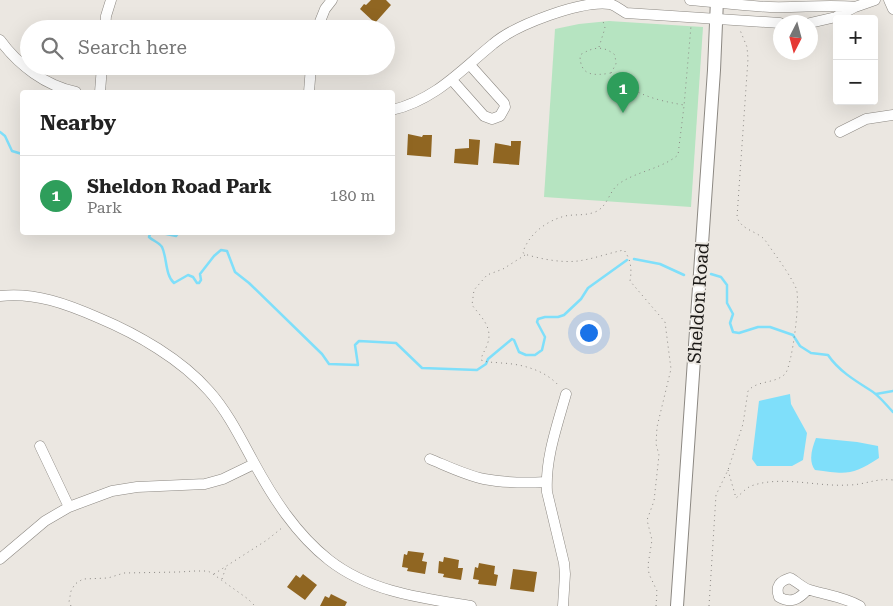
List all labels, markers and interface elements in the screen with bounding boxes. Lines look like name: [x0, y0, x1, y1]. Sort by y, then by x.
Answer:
north arrow: [773, 15, 818, 60]
map controls: [833, 15, 878, 105]
button: +: [833, 15, 878, 60]
search box: [20, 20, 395, 75]
icon: search: [38, 34, 66, 62]
text: Search here: [78, 36, 187, 59]
button: −: [833, 60, 878, 105]
pin: 1: [607, 72, 639, 113]
text: Nearby: [40, 111, 116, 135]
text: Sheldon Road Park: [87, 175, 272, 198]
text: 1: [52, 186, 60, 205]
text: 180 m: [329, 186, 375, 205]
text: Park: [87, 198, 122, 217]
street label: Sheldon Road: [683, 241, 713, 364]
your location: [576, 320, 602, 346]

